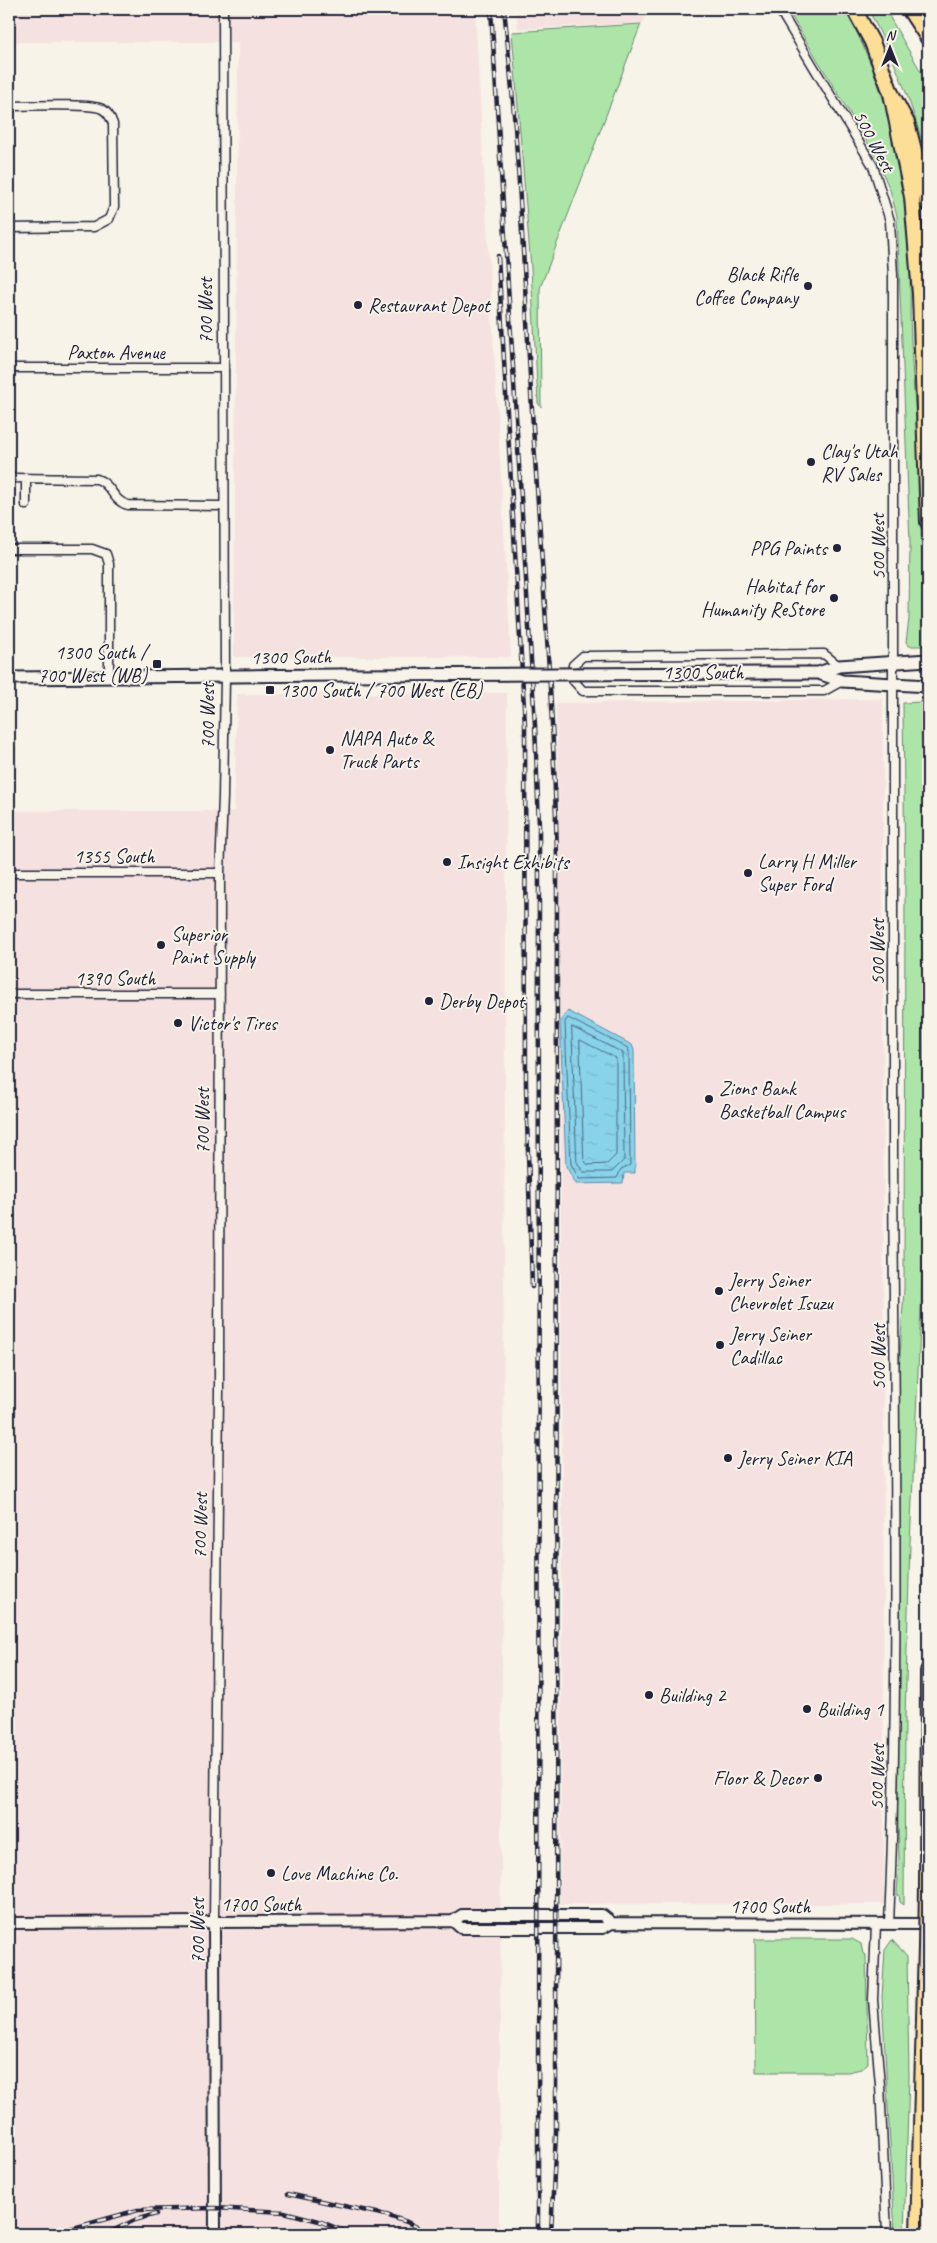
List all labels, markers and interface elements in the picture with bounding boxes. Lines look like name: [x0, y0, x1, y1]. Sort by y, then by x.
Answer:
north arrow: [864, 22, 914, 72]
text: N: [886, 27, 897, 44]
street label: 500 West: [847, 106, 902, 178]
place label: Black Rifle Coffee Company: [694, 262, 800, 310]
street label: 700 West: [193, 275, 218, 344]
marker: Black Rifle Coffee Company: [802, 280, 814, 292]
place label: Restaurant Depot: [368, 293, 492, 318]
marker: Restaurant Depot: [352, 299, 364, 311]
street label: Paxton Avenue: [67, 340, 166, 365]
place label: Clay's Utah RV Sales: [821, 439, 898, 487]
marker: Clay's Utah RV Sales: [805, 456, 817, 468]
street label: 500 West: [865, 511, 891, 580]
place label: PPG Paints: [750, 536, 829, 561]
marker: PPG Paints: [831, 542, 843, 554]
place label: Habitat for Humanity ReStore: [701, 574, 826, 622]
marker: Habitat for Humanity ReStore: [828, 592, 840, 604]
place label: 1300 South / 700 West (WB): [38, 640, 151, 688]
street label: 1300 South: [251, 644, 332, 670]
marker: 1300 South / 700 West (WB): [151, 658, 163, 670]
street label: 1300 South: [663, 660, 744, 685]
place label: 1300 South / 700 West (EB): [280, 678, 484, 703]
street label: 700 West: [195, 680, 220, 749]
marker: 1300 South / 700 West (EB): [264, 684, 276, 696]
place label: NAPA Auto & Truck Parts: [340, 726, 435, 774]
marker: NAPA Auto & Truck Parts: [324, 744, 336, 756]
street label: 1355 South: [74, 844, 155, 869]
place label: Larry H Miller Super Ford: [758, 849, 858, 897]
place label: Insight Exhibits: [457, 850, 571, 875]
marker: Insight Exhibits: [441, 856, 453, 868]
marker: Larry H Miller Super Ford: [742, 867, 754, 879]
street label: 500 West: [865, 916, 890, 985]
place label: Superior Paint Supply: [171, 922, 257, 970]
marker: Superior Paint Supply: [155, 939, 167, 951]
street label: 1390 South: [75, 966, 156, 991]
place label: Derby Depot: [439, 989, 526, 1014]
marker: Derby Depot: [423, 995, 435, 1007]
place label: Victor's Tires: [188, 1011, 279, 1036]
marker: Victor's Tires: [172, 1017, 184, 1029]
place label: Zions Bank Basketball Campus: [719, 1076, 847, 1124]
street label: 700 West: [190, 1085, 215, 1154]
marker: Zions Bank Basketball Campus: [703, 1093, 715, 1105]
place label: Jerry Seiner Chevrolet Isuzu: [728, 1268, 835, 1316]
marker: Jerry Seiner Chevrolet Isuzu: [713, 1285, 725, 1297]
street label: 500 West: [866, 1321, 891, 1390]
place label: Jerry Seiner Cadillac: [729, 1322, 813, 1370]
marker: Jerry Seiner Cadillac: [714, 1339, 726, 1351]
place label: Jerry Seiner KIA: [737, 1446, 853, 1471]
marker: Jerry Seiner KIA: [722, 1452, 734, 1464]
street label: 700 West: [187, 1490, 213, 1559]
place label: Building 2: [659, 1683, 727, 1708]
marker: Building 2: [643, 1689, 655, 1701]
place label: Building 1: [817, 1697, 884, 1722]
marker: Building 1: [801, 1703, 813, 1715]
street label: 500 West: [864, 1741, 890, 1810]
place label: Floor & Decor: [713, 1766, 810, 1791]
marker: Floor & Decor: [812, 1772, 824, 1784]
place label: Love Machine Co.: [281, 1861, 398, 1886]
marker: Love Machine Co.: [265, 1867, 277, 1879]
street label: 1700 South: [221, 1892, 302, 1917]
street label: 1700 South: [730, 1894, 811, 1919]
street label: 700 West: [185, 1895, 210, 1964]

